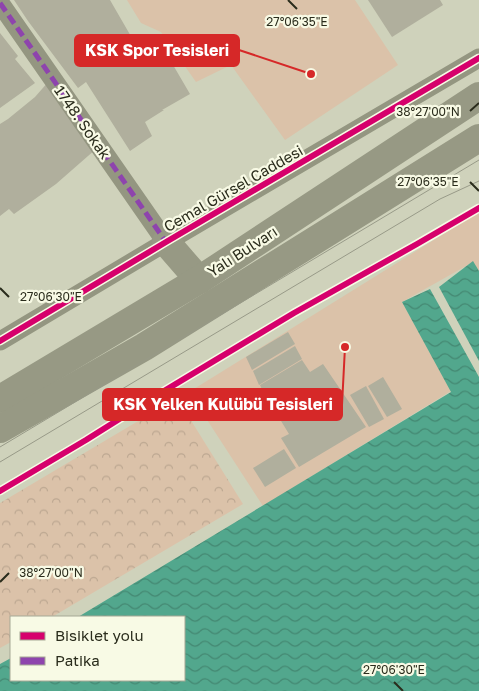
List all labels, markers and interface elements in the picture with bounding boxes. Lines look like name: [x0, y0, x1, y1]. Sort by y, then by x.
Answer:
text: 27°06'35"E: [266, 14, 328, 29]
callout: KSK Spor Tesisleri: [75, 35, 239, 66]
text: KSK Spor Tesisleri: [85, 40, 229, 60]
street label: 1748. Sokak: [51, 82, 115, 163]
text: 38°27'00"N: [396, 104, 460, 119]
street label: Cemal Gürsel Caddesi: [160, 141, 306, 235]
text: 27°06'35"E: [397, 174, 459, 189]
street label: Yalı Bulvarı: [204, 222, 280, 280]
text: 27°06'30"E: [20, 289, 82, 304]
callout: KSK Yelken Kulübü Tesisleri: [103, 389, 342, 420]
text: KSK Yelken Kulübü Tesisleri: [113, 394, 333, 414]
text: 38°27'00"N: [19, 565, 83, 580]
legend: [10, 616, 185, 681]
text: Bisiklet yolu: [55, 626, 144, 644]
text: Patika: [55, 651, 100, 669]
text: 27°06'30"E: [363, 662, 425, 677]

